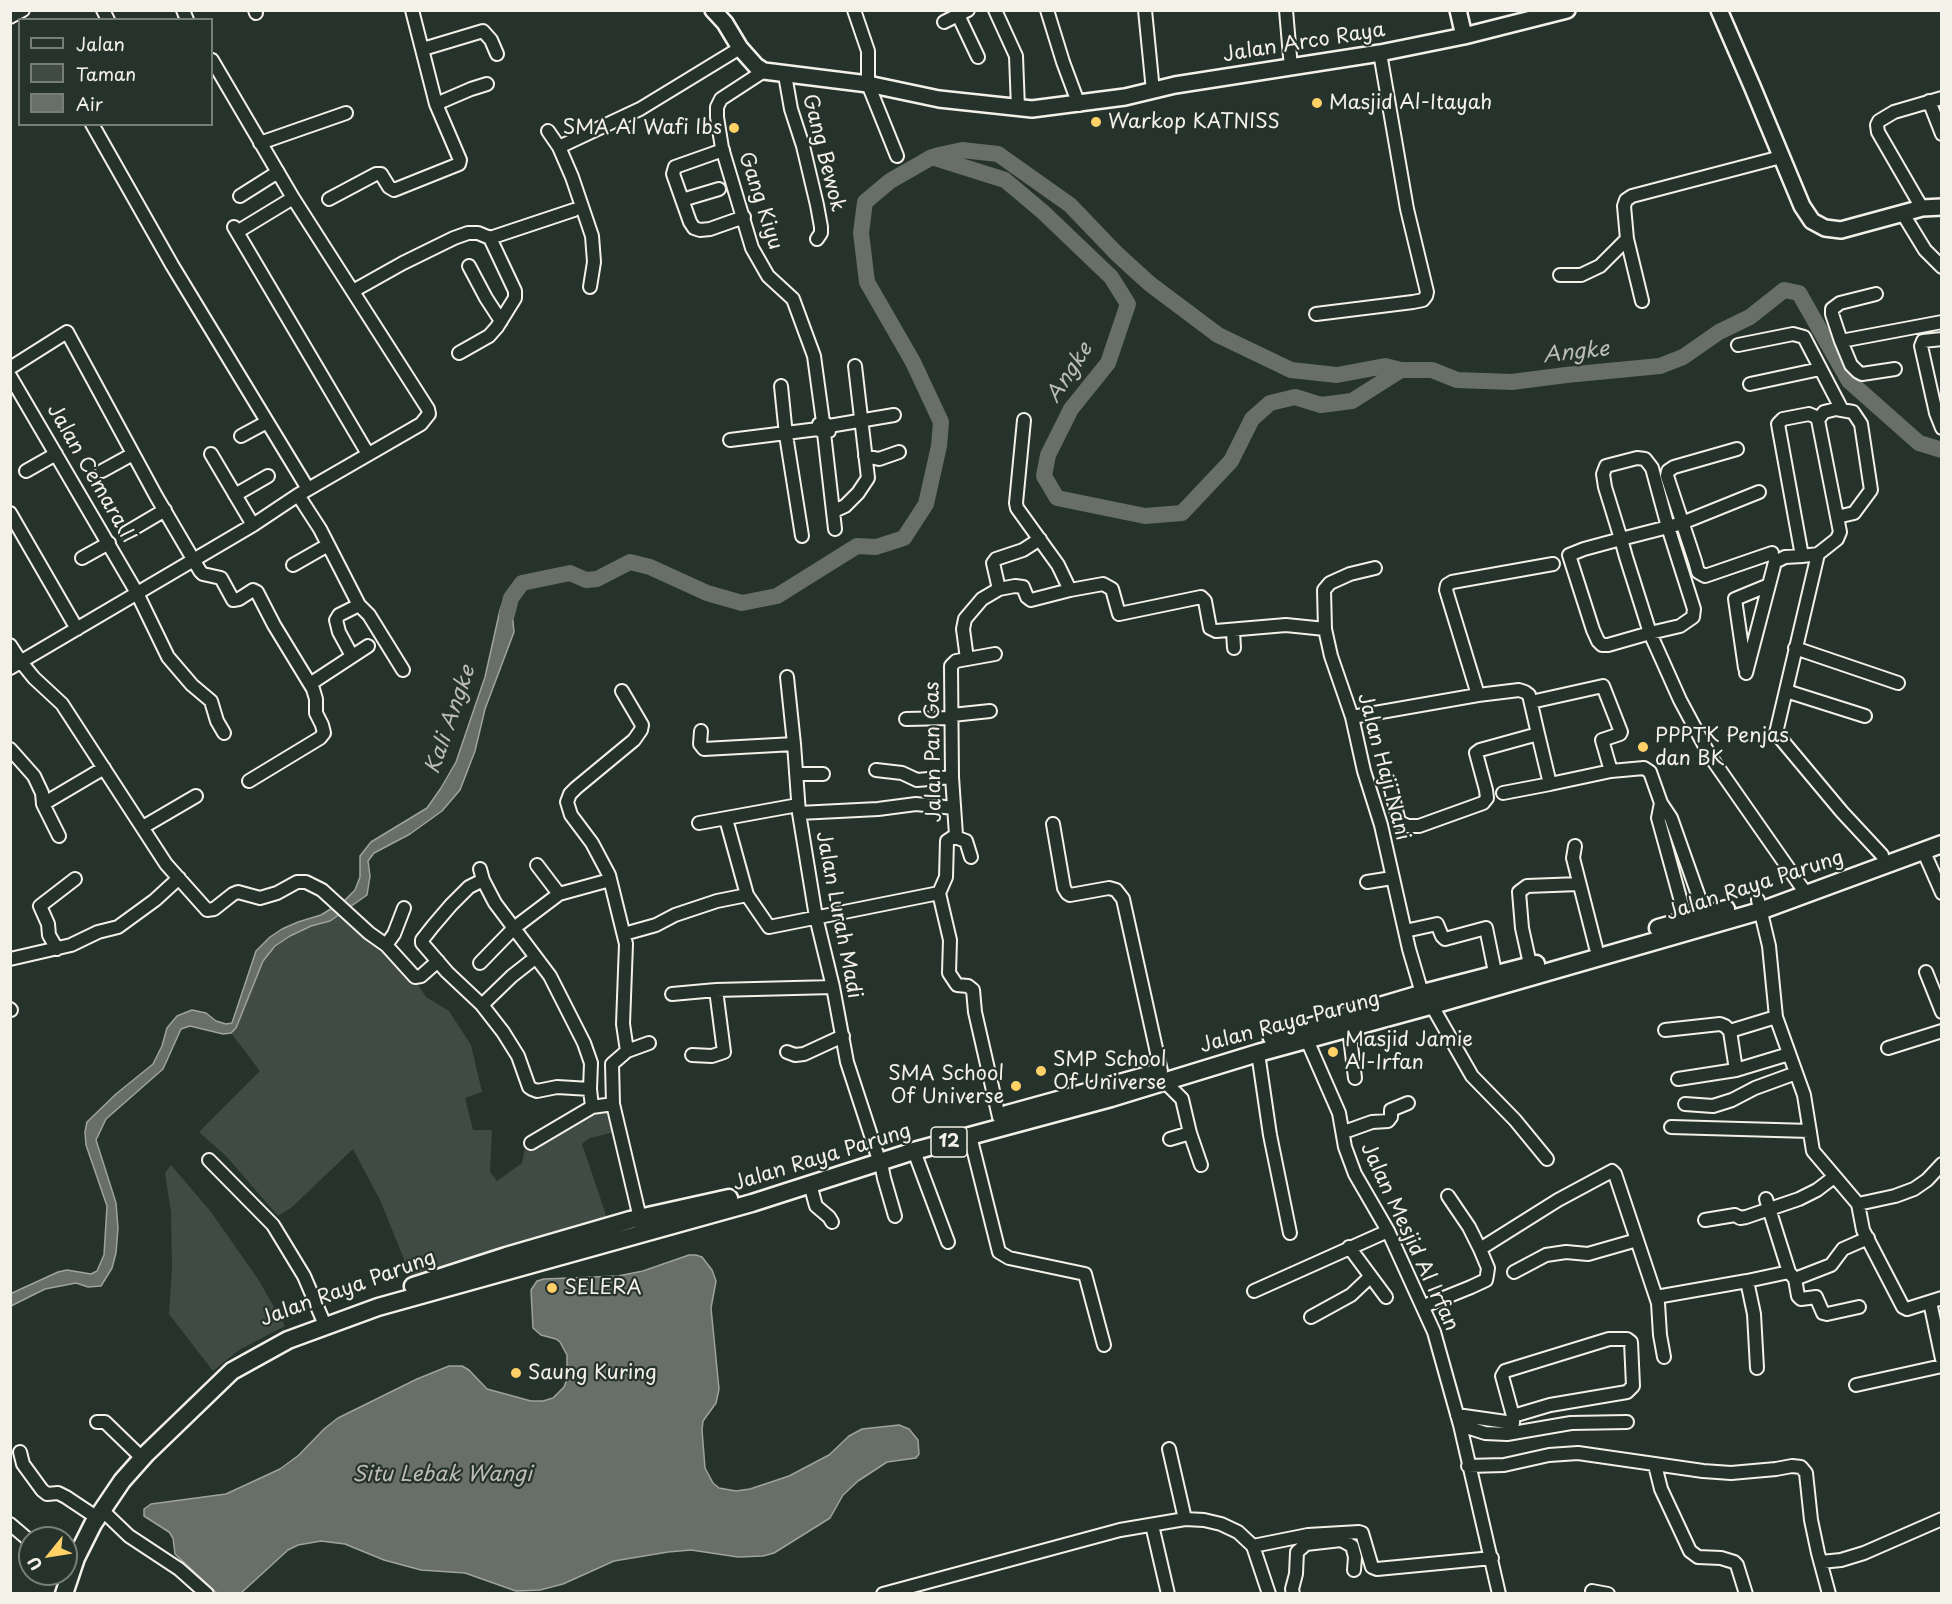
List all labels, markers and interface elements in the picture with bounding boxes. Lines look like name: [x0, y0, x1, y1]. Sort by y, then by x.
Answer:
legend: [18, 18, 213, 126]
street label: Jalan Arco Raya: [1221, 18, 1387, 68]
text: Jalan: [76, 30, 125, 57]
text: Taman: [76, 60, 136, 87]
text: Air: [76, 90, 103, 117]
place label: Masjid Al-Itayah: [1329, 91, 1492, 115]
street label: Gang Bewok: [797, 92, 849, 214]
marker: Masjid Al-Itayah: [1310, 96, 1324, 110]
place label: Warkop KATNISS: [1108, 110, 1280, 134]
marker: Warkop KATNISS: [1089, 115, 1103, 129]
place label: SMA Al Wafi Ibs: [563, 116, 722, 140]
marker: SMA Al Wafi Ibs: [727, 121, 741, 135]
street label: Gang Kiyu: [733, 149, 787, 253]
water label: Angke: [1542, 337, 1610, 369]
water label: Angke: [1041, 338, 1099, 408]
street label: Jalan Cemara II: [41, 400, 141, 548]
water label: Kali Angke: [421, 663, 481, 777]
street label: Jalan Pan Gas: [921, 681, 947, 823]
street label: Jalan Haji Nani: [1352, 691, 1414, 843]
place label: PPPTK Penjas dan BK: [1655, 724, 1789, 771]
marker: PPPTK Penjas dan BK: [1636, 740, 1650, 754]
street label: Jalan Lurah Madi: [810, 829, 866, 1001]
street label: Jalan Raya Parung: [1663, 846, 1847, 926]
street label: Jalan Raya Parung: [1198, 987, 1382, 1059]
place label: Masjid Jamie Al-Irfan: [1345, 1028, 1473, 1075]
marker: Masjid Jamie Al-Irfan: [1326, 1045, 1340, 1059]
place label: SMP School Of Universe: [1053, 1048, 1167, 1095]
place label: SMA School Of Universe: [888, 1062, 1004, 1109]
marker: SMP School Of Universe: [1034, 1064, 1048, 1078]
marker: SMA School Of Universe: [1009, 1079, 1023, 1093]
street label: Jalan Raya Parung: [730, 1119, 914, 1197]
road number: 12: [931, 1127, 967, 1157]
street label: Jalan Mesjid Al Irfan: [1355, 1139, 1463, 1335]
street label: Jalan Raya Parung: [257, 1246, 439, 1332]
place label: SELERA: [564, 1276, 642, 1300]
marker: SELERA: [545, 1281, 559, 1295]
place label: Saung Kuring: [528, 1361, 657, 1385]
marker: Saung Kuring: [509, 1366, 523, 1380]
water label: Situ Lebak Wangi: [352, 1462, 532, 1488]
north arrow: [18, 1526, 78, 1586]
text: U: [21, 1553, 48, 1575]

